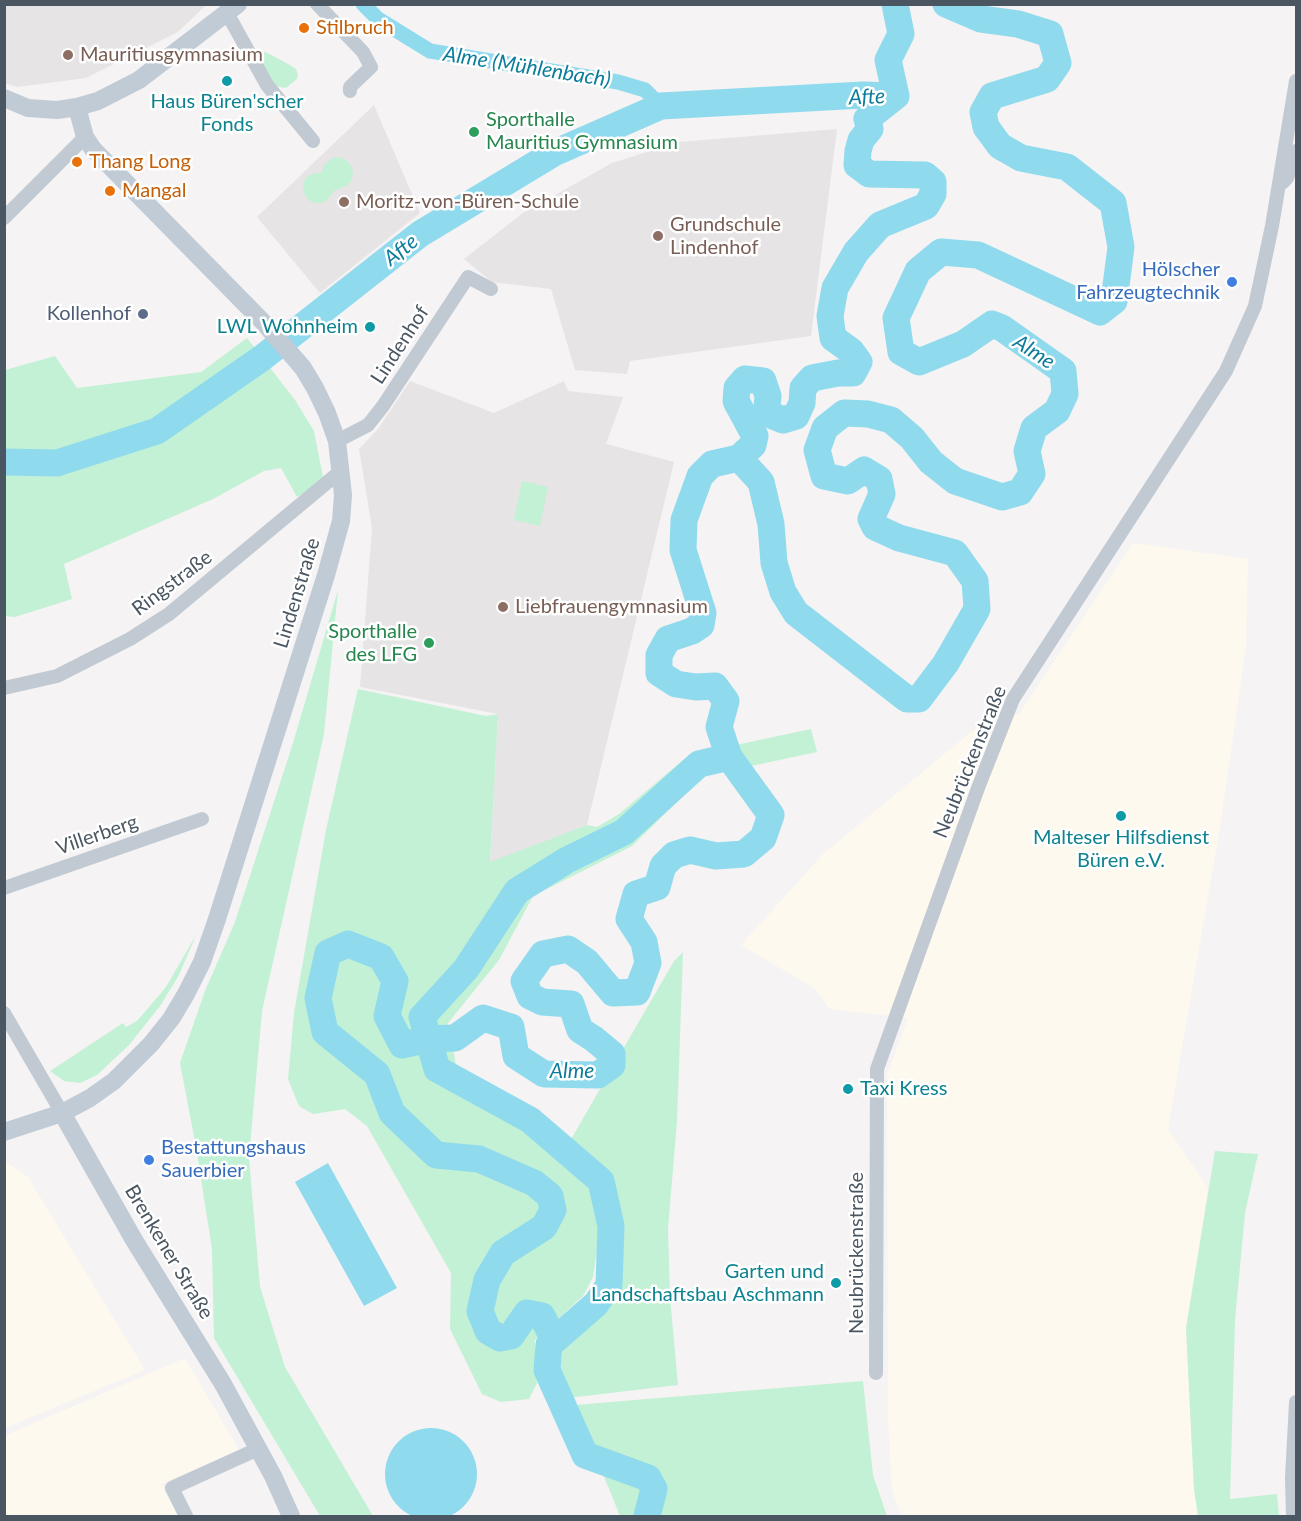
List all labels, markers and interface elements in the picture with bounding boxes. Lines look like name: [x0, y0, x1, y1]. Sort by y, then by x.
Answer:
place label: Stilbruch: [316, 16, 394, 40]
marker: Stilbruch: [297, 21, 311, 35]
water label: Alme (Mühlenbach): [442, 41, 612, 93]
place label: Mauritiusgymnasium: [80, 43, 263, 67]
marker: Mauritiusgymnasium: [61, 48, 75, 62]
marker: Haus Büren'scher Fonds: [220, 74, 234, 88]
water label: Afte: [848, 84, 886, 110]
place label: Haus Büren'scher Fonds: [150, 90, 304, 137]
place label: Sporthalle Mauritius Gymnasium: [486, 108, 678, 155]
marker: Sporthalle Mauritius Gymnasium: [467, 125, 481, 139]
place label: Thang Long: [89, 150, 191, 174]
marker: Thang Long: [70, 155, 84, 169]
place label: Mangal: [122, 179, 186, 203]
marker: Mangal: [103, 184, 117, 198]
place label: Moritz-von-Büren-Schule: [356, 190, 579, 214]
marker: Moritz-von-Büren-Schule: [337, 195, 351, 209]
place label: Grundschule Lindenhof: [670, 213, 781, 260]
water label: Afte: [379, 229, 423, 271]
marker: Grundschule Lindenhof: [651, 229, 665, 243]
place label: Hölscher Fahrzeugtechnik: [1076, 258, 1220, 305]
marker: Hölscher Fahrzeugtechnik: [1225, 275, 1239, 289]
street label: Lindenhof: [366, 301, 434, 389]
place label: Kollenhof: [47, 302, 131, 326]
marker: Kollenhof: [136, 307, 150, 321]
place label: LWL Wohnheim: [217, 315, 358, 339]
marker: LWL Wohnheim: [363, 320, 377, 334]
water label: Alme: [1008, 329, 1060, 375]
street label: Lindenstraße: [269, 535, 325, 651]
street label: Ringstraße: [127, 545, 217, 621]
place label: Liebfrauengymnasium: [515, 595, 708, 619]
marker: Liebfrauengymnasium: [496, 600, 510, 614]
place label: Sporthalle des LFG: [328, 620, 417, 667]
marker: Sporthalle des LFG: [422, 636, 436, 650]
street label: Neubrückenstraße: [928, 682, 1012, 842]
marker: Malteser Hilfsdienst Büren e.V.: [1114, 809, 1128, 823]
street label: Villerberg: [53, 810, 141, 860]
place label: Malteser Hilfsdienst Büren e.V.: [1033, 826, 1209, 873]
water label: Alme: [550, 1058, 594, 1084]
place label: Taxi Kress: [860, 1077, 947, 1101]
marker: Taxi Kress: [841, 1082, 855, 1096]
place label: Bestattungshaus Sauerbier: [161, 1136, 306, 1183]
marker: Bestattungshaus Sauerbier: [142, 1153, 156, 1167]
street label: Neubrückenstraße: [845, 1172, 869, 1334]
street label: Brenkener Straße: [119, 1181, 219, 1323]
place label: Garten und Landschaftsbau Aschmann: [591, 1260, 824, 1307]
marker: Garten und Landschaftsbau Aschmann: [829, 1276, 843, 1290]

